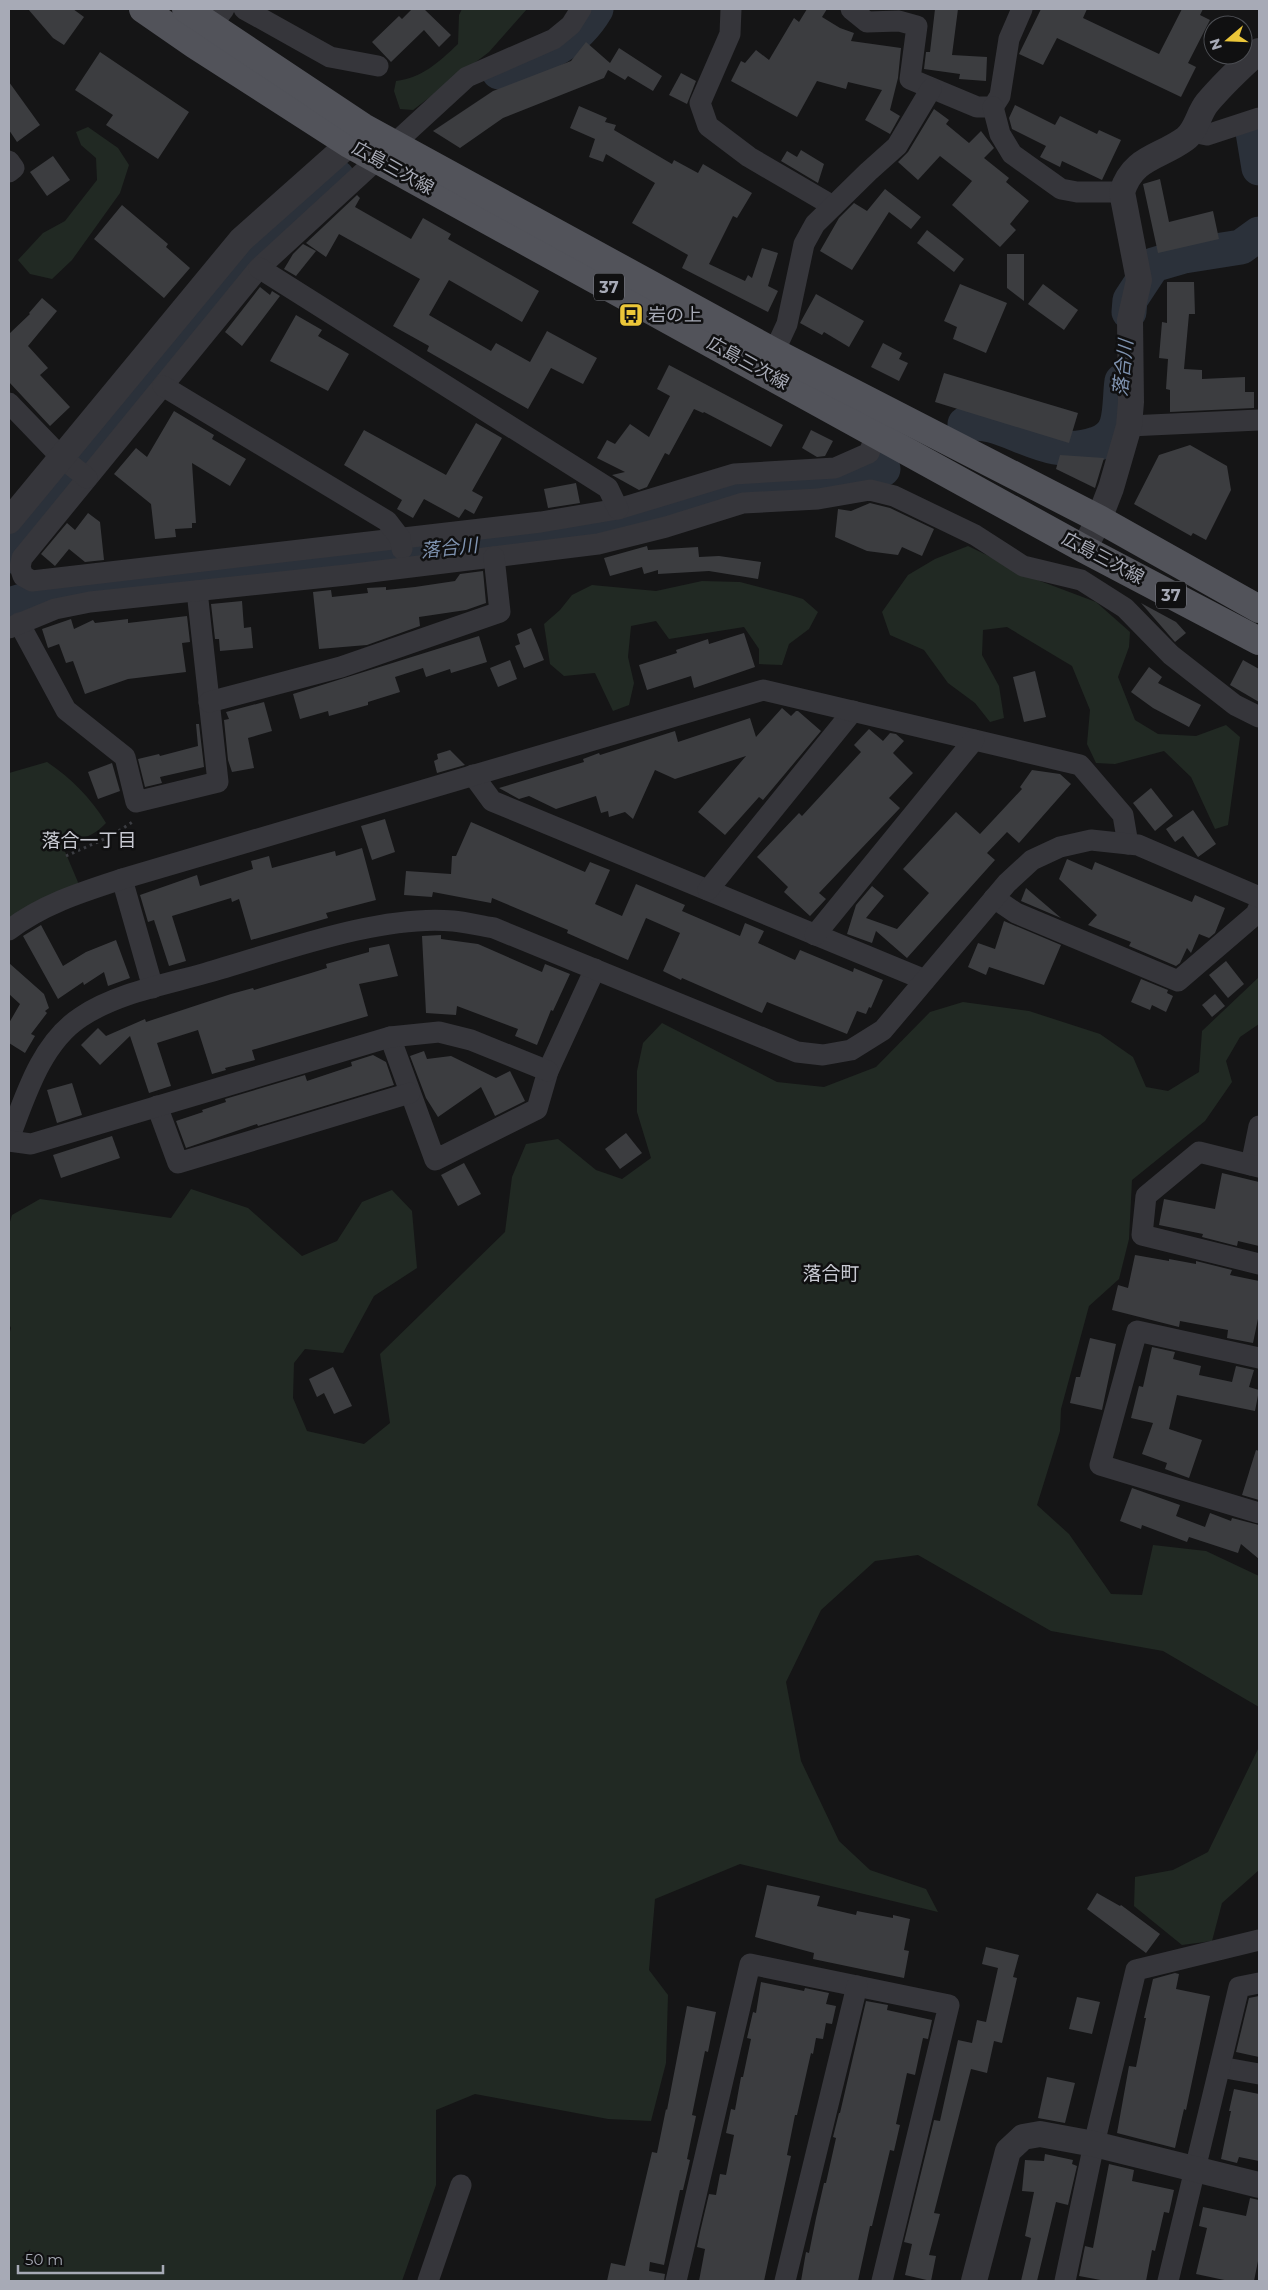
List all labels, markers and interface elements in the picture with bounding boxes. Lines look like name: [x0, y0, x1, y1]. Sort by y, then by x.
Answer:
north arrow: [1203, 15, 1253, 65]
text: N: [1205, 36, 1226, 53]
street label: 広島三次線: [348, 137, 438, 199]
road number: 37: [594, 274, 624, 300]
bus stop icon: 岩の上: [618, 302, 644, 328]
place label: 岩の上: [648, 304, 702, 326]
street label: 広島三次線: [703, 332, 793, 394]
water label: 落合川: [1109, 336, 1138, 398]
street label: 広島三次線: [1058, 527, 1148, 589]
water label: 落合川: [419, 533, 481, 562]
road number: 37: [1156, 582, 1186, 608]
district label: 落合一丁目: [41, 829, 137, 852]
district label: 落合町: [802, 1262, 860, 1285]
scale bar: [18, 2242, 162, 2274]
text: 50 m: [25, 2250, 63, 2269]

